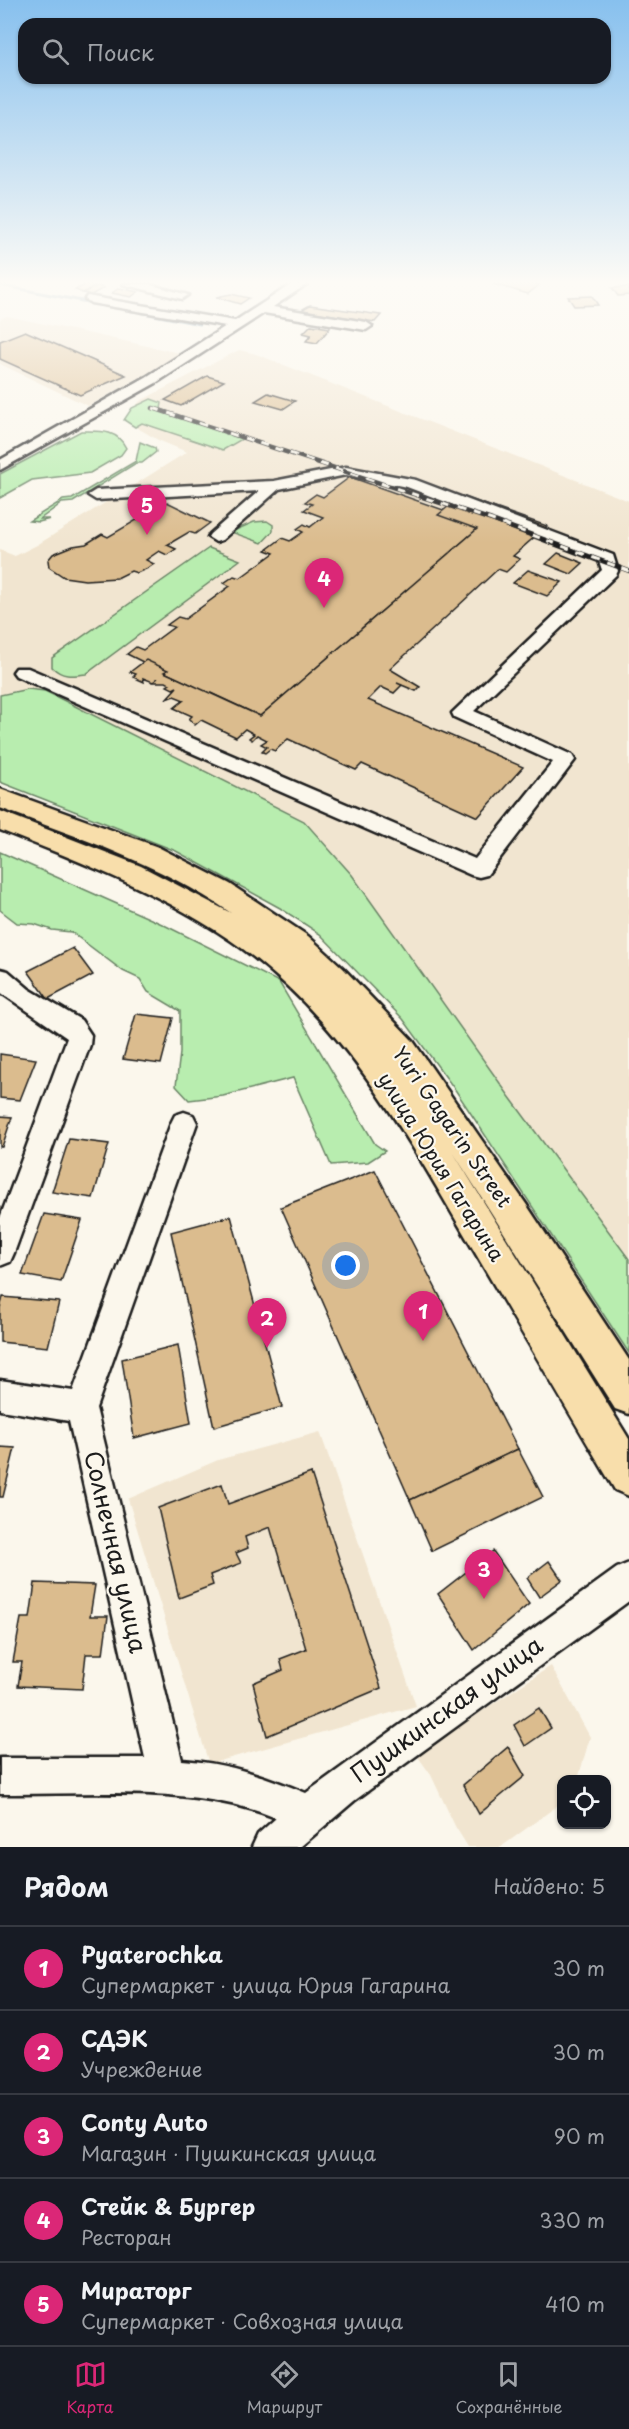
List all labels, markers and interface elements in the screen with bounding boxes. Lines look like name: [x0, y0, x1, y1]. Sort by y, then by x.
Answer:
search box: [18, 18, 611, 84]
icon: search: [39, 35, 72, 68]
text: Поиск: [87, 35, 154, 68]
pin: 5: [128, 486, 166, 535]
pin: 4: [304, 558, 344, 608]
street label: Yuri Gagarin Street: [386, 1040, 520, 1213]
street label: улица Юрия Гагарина: [371, 1066, 513, 1267]
your location: [331, 1251, 360, 1280]
pin: 1: [404, 1292, 442, 1341]
pin: 2: [248, 1298, 286, 1348]
street label: Солнечная улица: [76, 1447, 158, 1656]
pin: 3: [464, 1550, 504, 1599]
street label: Пушкинская улица: [342, 1626, 549, 1790]
map controls: [557, 1775, 611, 1829]
button: locate: [557, 1775, 611, 1829]
text: Рядом: [24, 1867, 109, 1906]
text: Найдено: 5: [494, 1871, 605, 1901]
text: Pyaterochka: [81, 1937, 223, 1970]
text: 1: [39, 1953, 48, 1983]
text: 30 m: [552, 1953, 605, 1983]
text: Супермаркет · улица Юрия Гагарина: [81, 1970, 450, 2000]
text: СДЭК: [81, 2021, 148, 2054]
text: 2: [36, 2037, 51, 2067]
text: 30 m: [552, 2037, 605, 2067]
text: Учреждение: [81, 2054, 202, 2084]
text: Conty Auto: [81, 2105, 208, 2138]
text: 3: [37, 2121, 50, 2151]
text: 90 m: [554, 2121, 605, 2151]
text: Магазин · Пушкинская улица: [81, 2138, 376, 2168]
text: Стейк & Бургер: [81, 2189, 255, 2222]
text: 4: [37, 2205, 50, 2235]
text: 330 m: [539, 2205, 605, 2235]
text: Ресторан: [81, 2222, 172, 2252]
text: Мираторг: [81, 2273, 191, 2306]
text: 5: [37, 2289, 50, 2319]
text: 410 m: [545, 2289, 605, 2319]
text: Супермаркет · Совхозная улица: [81, 2306, 403, 2336]
tab: Карта: [67, 2358, 114, 2418]
tab: Маршрут: [247, 2358, 322, 2418]
tab: Сохранённые: [455, 2358, 562, 2418]

